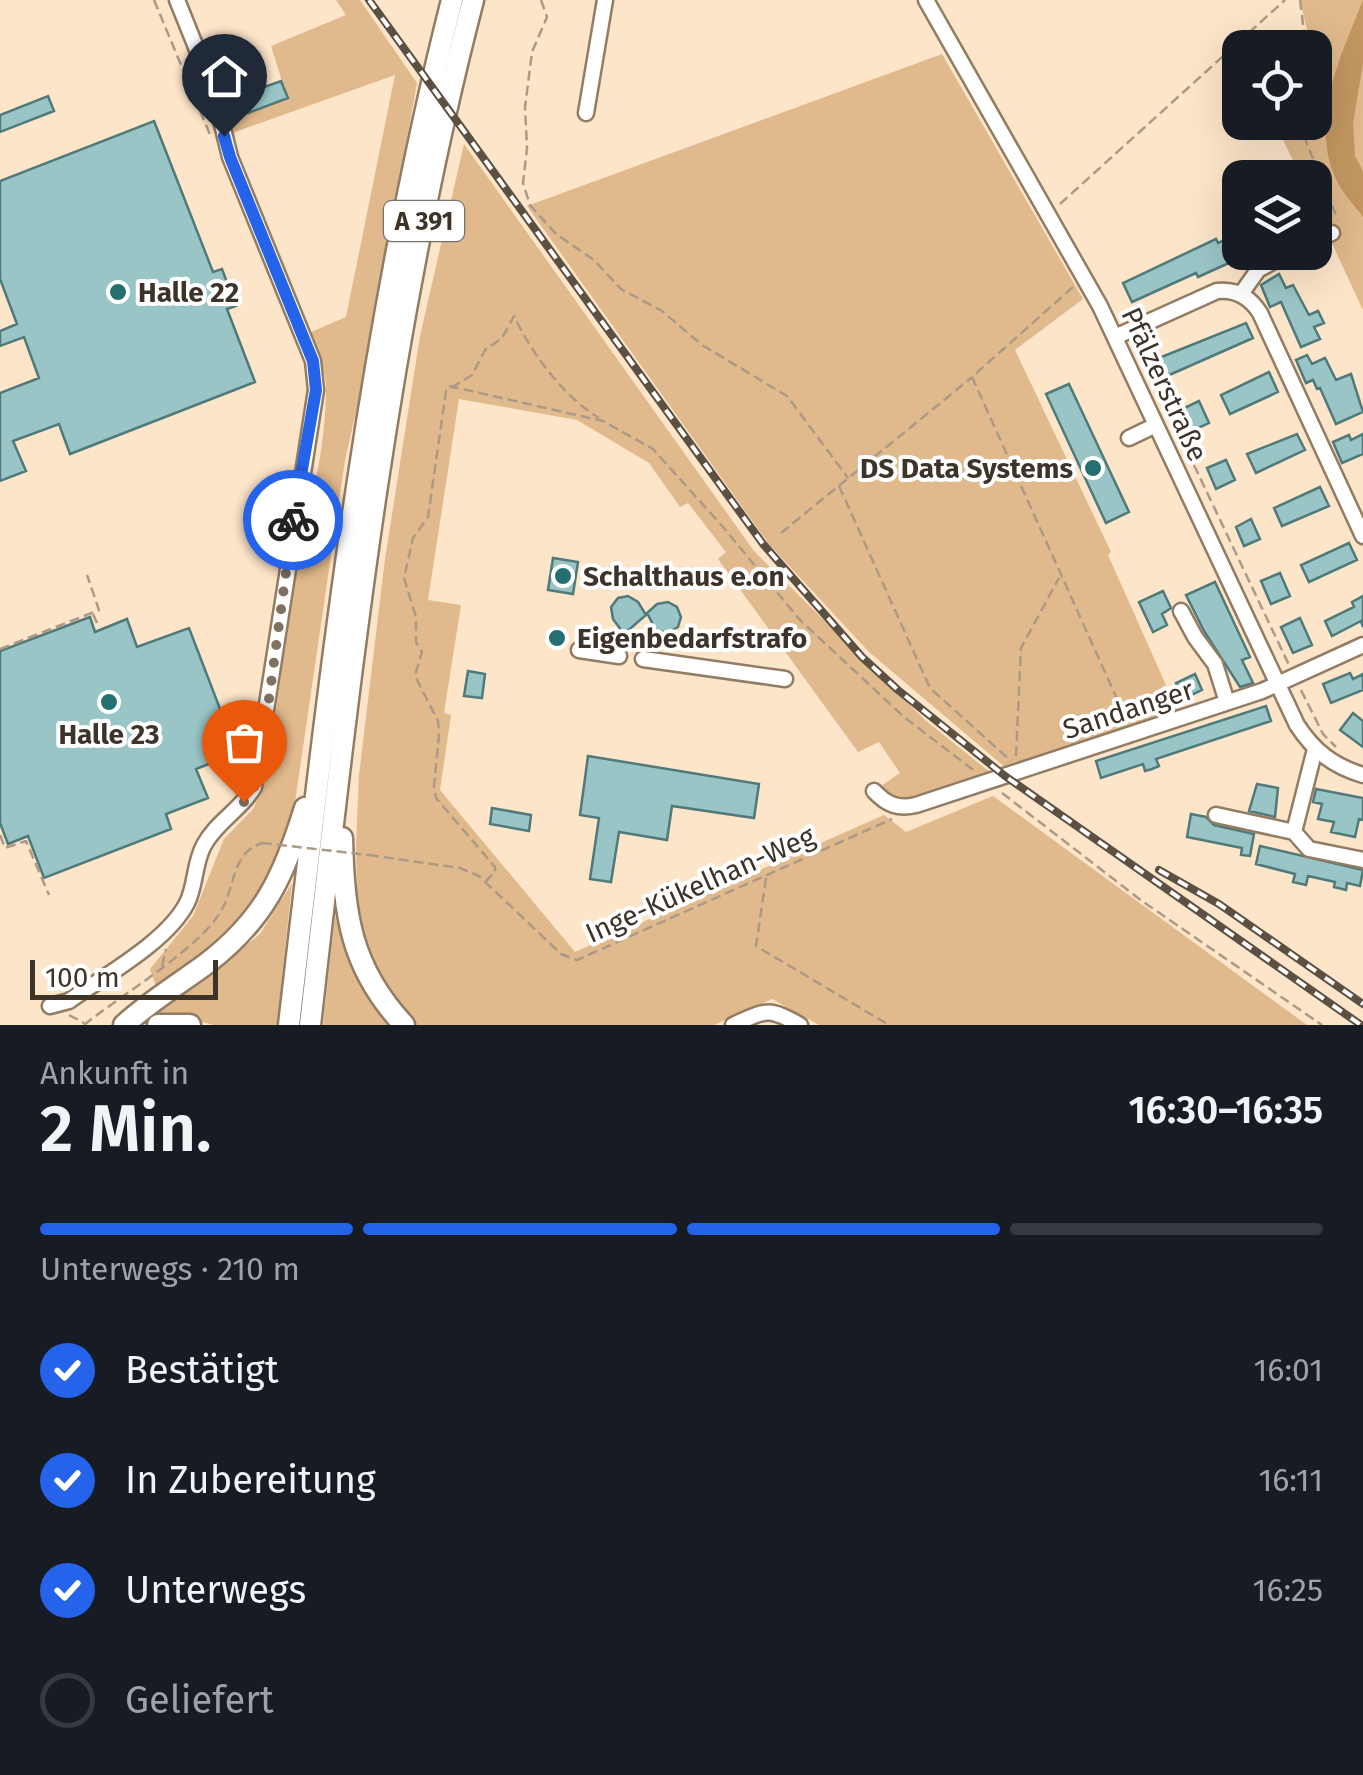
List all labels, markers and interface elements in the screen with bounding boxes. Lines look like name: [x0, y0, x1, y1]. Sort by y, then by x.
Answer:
map controls: [1222, 30, 1332, 270]
button: locate: [1222, 30, 1332, 140]
pin: [182, 34, 267, 137]
icon: home: [197, 49, 252, 104]
button: layers: [1222, 160, 1332, 270]
road number: A 391: [384, 201, 464, 241]
place label: Halle 22: [138, 276, 239, 309]
marker: Halle 22: [107, 281, 129, 303]
street label: Pfälzerstraße: [1114, 302, 1215, 466]
place label: DS Data Systems: [860, 452, 1073, 485]
marker: DS Data Systems: [1082, 457, 1104, 479]
courier: [243, 470, 343, 570]
icon: bike: [266, 493, 321, 548]
place label: Schalthaus e.on: [583, 560, 785, 593]
marker: Schalthaus e.on: [552, 565, 574, 587]
place label: Eigenbedarfstrafo: [577, 622, 807, 655]
marker: Eigenbedarfstrafo: [546, 627, 568, 649]
street label: Sandanger: [1059, 673, 1198, 746]
marker: Halle 23: [98, 691, 120, 713]
pin: [202, 700, 287, 803]
icon: bag: [217, 715, 272, 770]
place label: Halle 23: [58, 718, 160, 751]
street label: Inge-Kükelhan-Weg: [580, 819, 820, 950]
scale bar: [30, 955, 218, 1000]
text: 100 m: [45, 961, 120, 994]
text: Ankunft in: [40, 1054, 189, 1092]
text: 16:30–16:35: [1129, 1087, 1323, 1133]
text: 2 Min.: [40, 1090, 212, 1168]
text: Unterwegs · 210 m: [40, 1250, 300, 1288]
icon: check: [40, 1343, 95, 1398]
text: Bestätigt: [125, 1347, 279, 1393]
text: 16:01: [1253, 1351, 1323, 1389]
icon: check: [40, 1453, 95, 1508]
text: In Zubereitung: [125, 1457, 376, 1503]
text: 16:11: [1258, 1461, 1323, 1499]
icon: check: [40, 1563, 95, 1618]
text: Unterwegs: [125, 1567, 306, 1613]
text: 16:25: [1253, 1571, 1323, 1609]
text: Geliefert: [125, 1677, 274, 1723]

